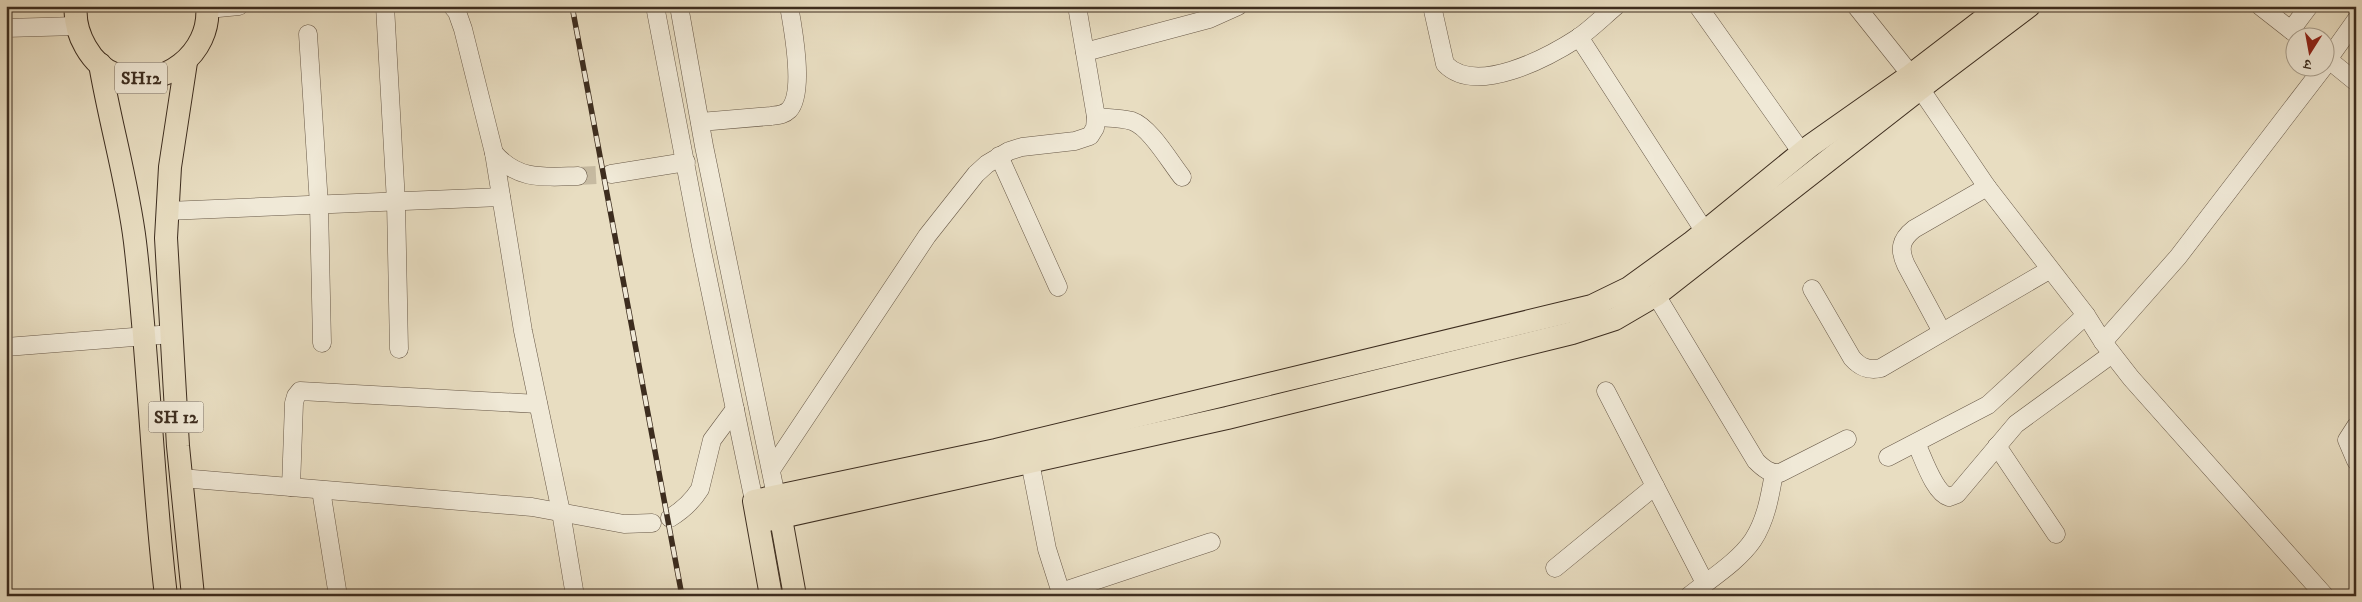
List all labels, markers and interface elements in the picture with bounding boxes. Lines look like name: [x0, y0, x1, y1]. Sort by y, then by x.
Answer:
north arrow: [2284, 28, 2334, 78]
text: उ: [2302, 54, 2314, 73]
road number: SH12: [115, 62, 167, 94]
road number: SH 12: [148, 402, 204, 432]

